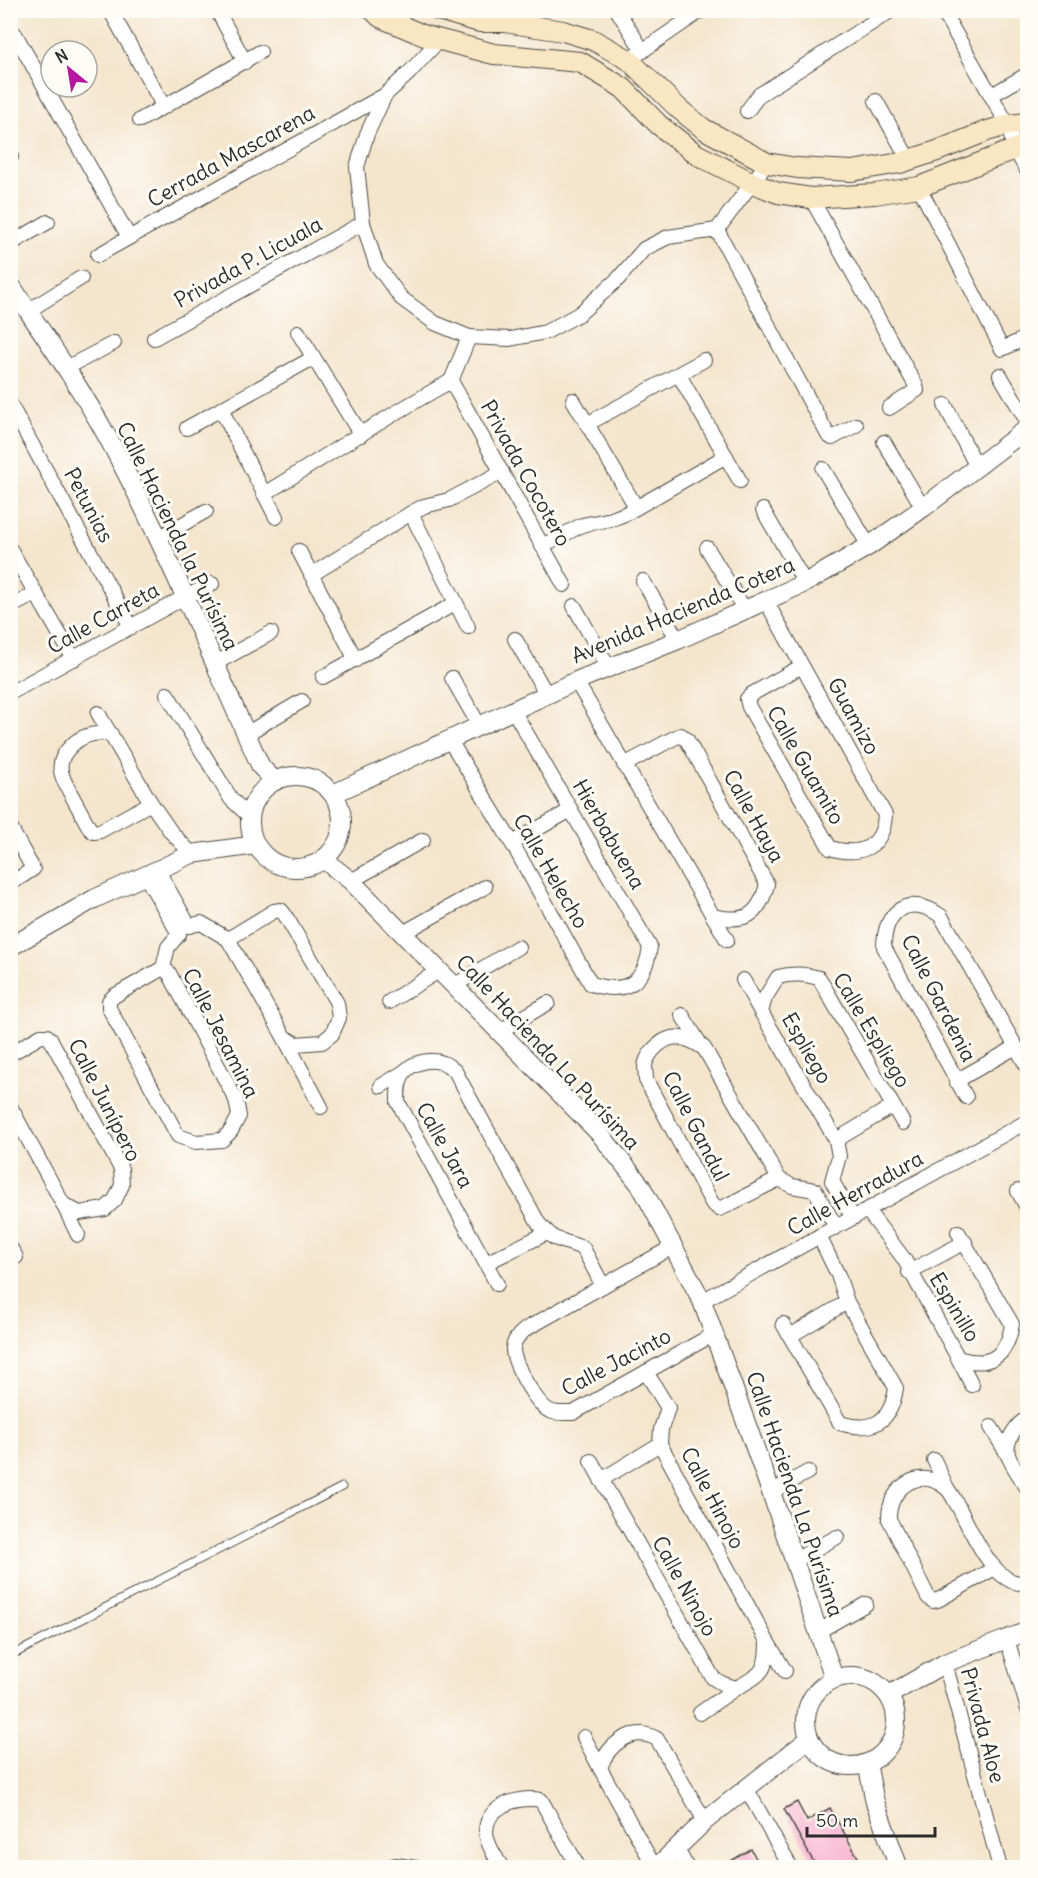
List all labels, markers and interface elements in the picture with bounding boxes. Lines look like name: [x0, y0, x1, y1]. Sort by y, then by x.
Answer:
north arrow: [39, 39, 99, 99]
text: N: [52, 45, 71, 67]
street label: Cerrada Mascarena: [143, 99, 319, 213]
street label: Privada P. Licuala: [169, 210, 327, 314]
street label: Privada Cocotero: [475, 395, 577, 551]
street label: Calle Hacienda la Purísima: [111, 417, 245, 655]
street label: Petunias: [58, 463, 120, 547]
street label: Avenida Hacienda Cotera: [567, 551, 799, 669]
street label: Calle Carreta: [42, 576, 164, 660]
street label: Guamizo: [822, 673, 886, 759]
street label: Calle Guamito: [761, 701, 851, 829]
street label: Calle Haya: [717, 765, 791, 867]
street label: Hierbabuena: [567, 774, 651, 894]
street label: Calle Helecho: [507, 809, 595, 933]
street label: Calle Gardenia: [895, 930, 983, 1066]
street label: Calle Hacienda La Purísima: [450, 949, 646, 1155]
street label: Calle Jesamina: [177, 964, 265, 1102]
street label: Calle Espliego: [827, 968, 917, 1092]
street label: Espliego: [776, 1007, 838, 1089]
street label: Calle Junípero: [62, 1034, 148, 1166]
street label: Calle Gandul: [657, 1066, 735, 1186]
street label: Calle Jara: [410, 1097, 480, 1193]
street label: Calle Herradura: [782, 1144, 928, 1242]
street label: Espinillo: [924, 1267, 986, 1347]
street label: Calle Jacinto: [557, 1322, 675, 1402]
street label: Calle Hacienda La Purísima: [740, 1368, 850, 1620]
street label: Calle Hinojo: [675, 1442, 751, 1554]
street label: Calle Ninojo: [646, 1531, 724, 1641]
street label: Privada Aloe: [955, 1664, 1011, 1786]
scale bar: [807, 1800, 934, 1838]
text: 50 m: [816, 1809, 858, 1832]

